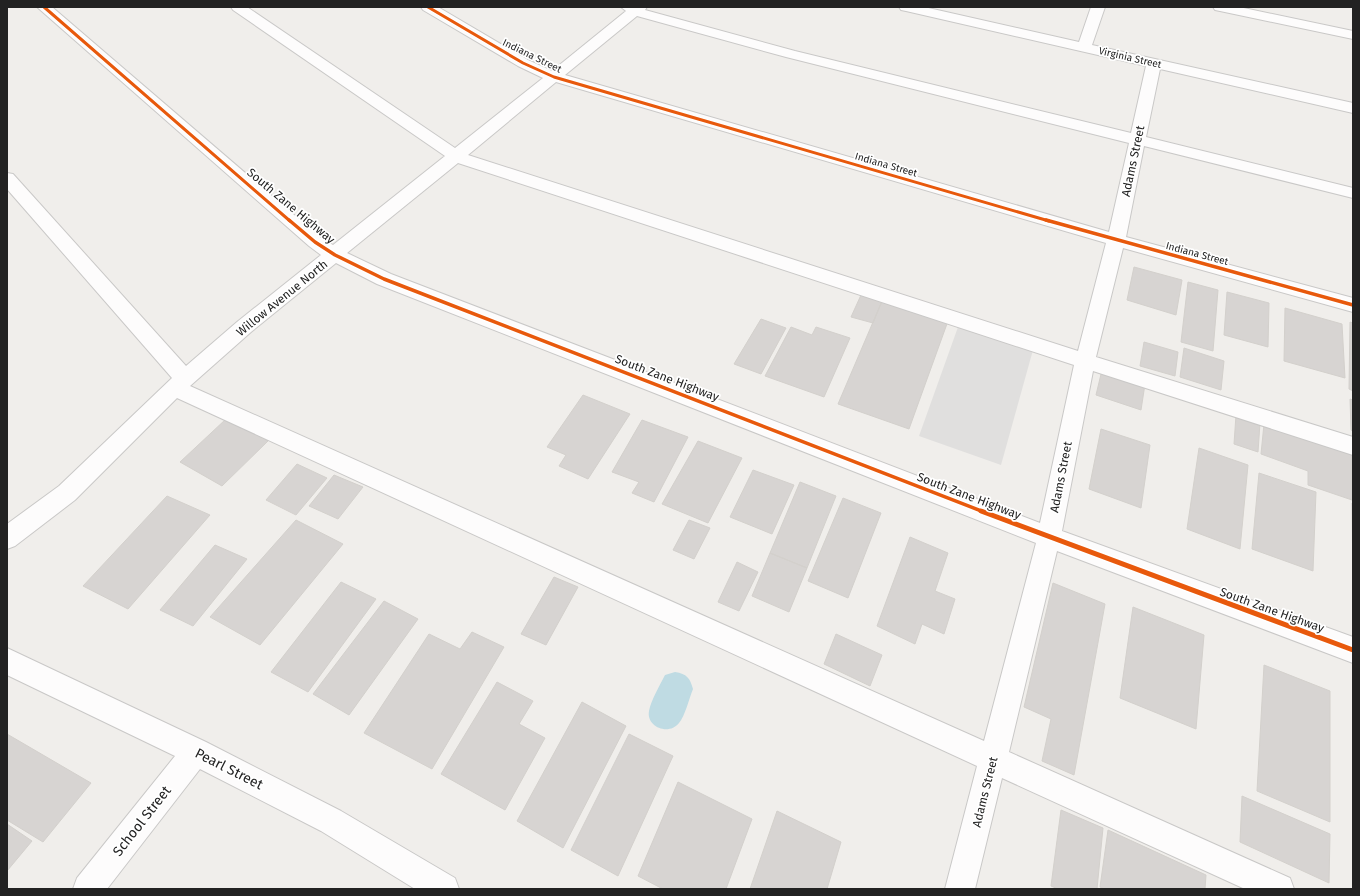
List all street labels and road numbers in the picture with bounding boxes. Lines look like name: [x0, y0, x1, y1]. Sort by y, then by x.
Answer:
street label: Indiana Street: [501, 37, 564, 76]
street label: Virginia Street: [1097, 45, 1163, 71]
street label: Adams Street: [1119, 124, 1147, 198]
street label: Indiana Street: [854, 150, 919, 180]
street label: South Zane Highway: [244, 165, 338, 247]
street label: Indiana Street: [1164, 240, 1230, 268]
street label: Willow Avenue North: [234, 257, 330, 339]
street label: South Zane Highway: [613, 352, 721, 404]
street label: Adams Street: [1047, 440, 1075, 514]
street label: South Zane Highway: [915, 470, 1023, 522]
street label: South Zane Highway: [1218, 585, 1326, 635]
street label: Pearl Street: [192, 745, 267, 794]
street label: Adams Street: [969, 755, 1001, 829]
street label: School Street: [109, 782, 175, 860]

